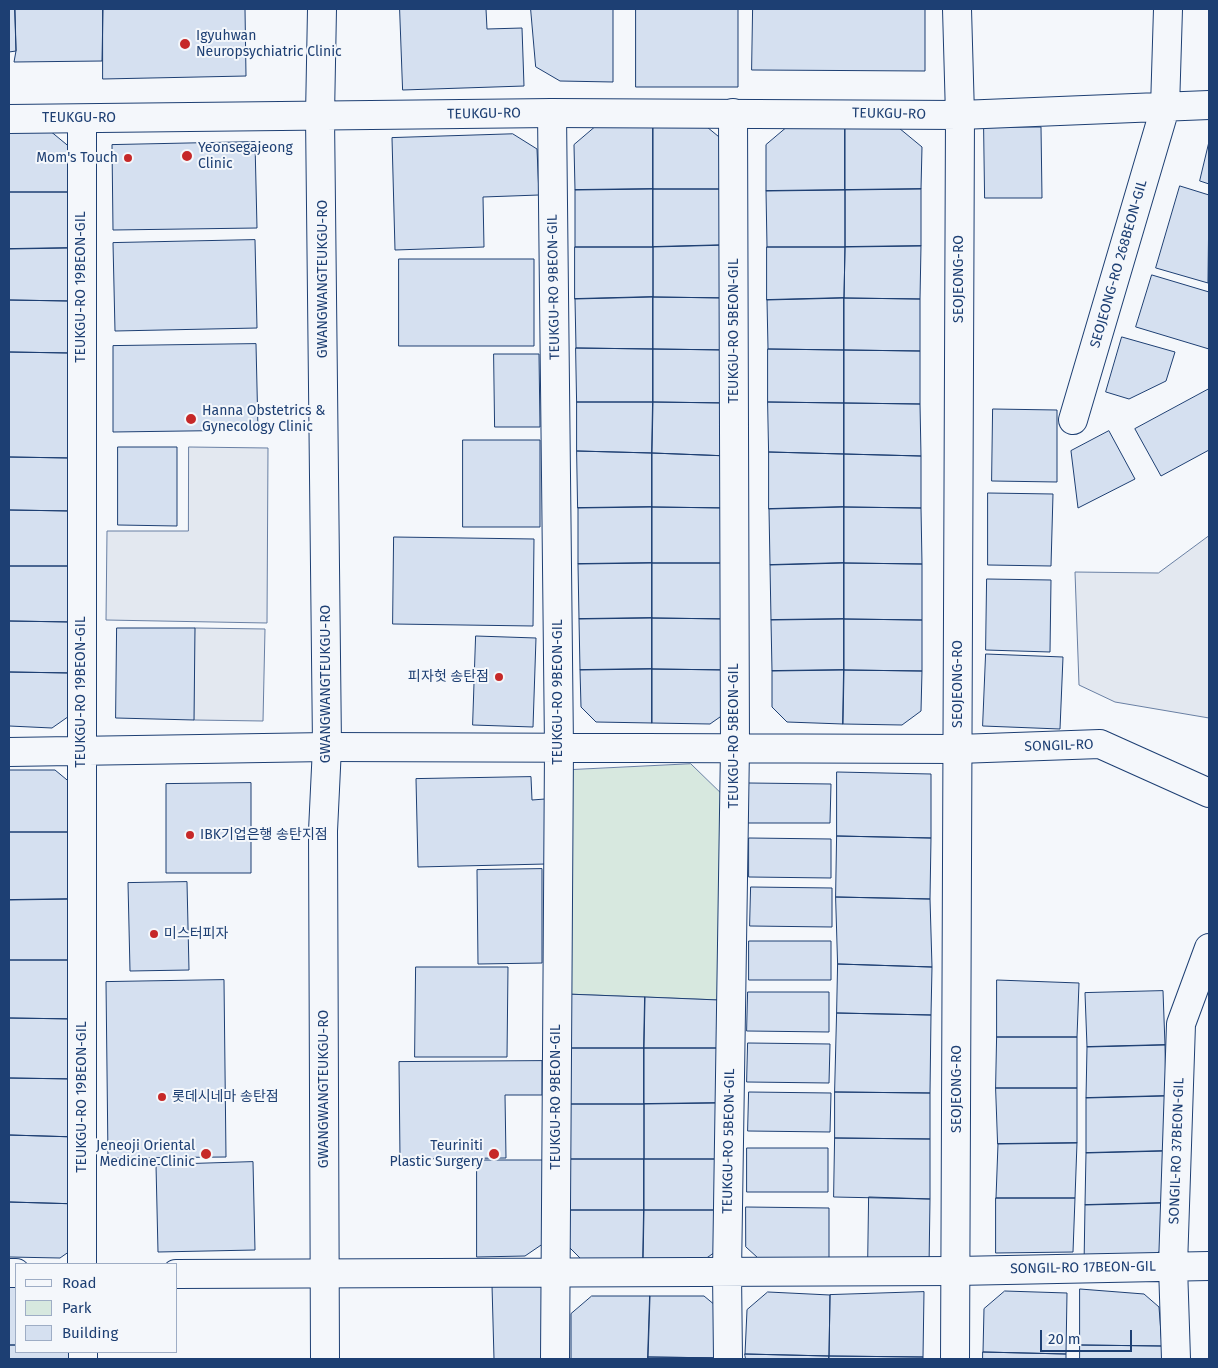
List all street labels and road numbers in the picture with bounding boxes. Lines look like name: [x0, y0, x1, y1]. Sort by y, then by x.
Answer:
street label: TEUKGU-RO: [447, 105, 521, 123]
street label: TEUKGU-RO: [852, 105, 926, 123]
street label: TEUKGU-RO: [42, 110, 116, 126]
street label: SEOJEONG-RO 268BEON-GIL: [1087, 178, 1151, 350]
street label: GWANGWANGTEUKGU-RO: [315, 200, 331, 358]
street label: TEUKGU-RO 19BEON-GIL: [73, 211, 89, 363]
street label: TEUKGU-RO 9BEON-GIL: [544, 214, 564, 360]
street label: SEOJEONG-RO: [951, 235, 967, 323]
street label: TEUKGU-RO 5BEON-GIL: [726, 258, 742, 404]
street label: GWANGWANGTEUKGU-RO: [318, 605, 334, 763]
street label: TEUKGU-RO 19BEON-GIL: [73, 616, 89, 768]
street label: TEUKGU-RO 9BEON-GIL: [550, 619, 566, 765]
street label: SEOJEONG-RO: [950, 640, 966, 728]
street label: TEUKGU-RO 5BEON-GIL: [726, 663, 742, 809]
street label: SONGIL-RO: [1024, 736, 1094, 756]
street label: GWANGWANGTEUKGU-RO: [316, 1010, 332, 1168]
street label: TEUKGU-RO 19BEON-GIL: [74, 1021, 90, 1173]
street label: TEUKGU-RO 9BEON-GIL: [548, 1024, 564, 1170]
street label: SEOJEONG-RO: [949, 1045, 965, 1133]
street label: TEUKGU-RO 5BEON-GIL: [719, 1068, 739, 1214]
street label: SONGIL-RO 37BEON-GIL: [1166, 1077, 1188, 1225]
street label: SONGIL-RO 17BEON-GIL: [1010, 1258, 1156, 1278]

